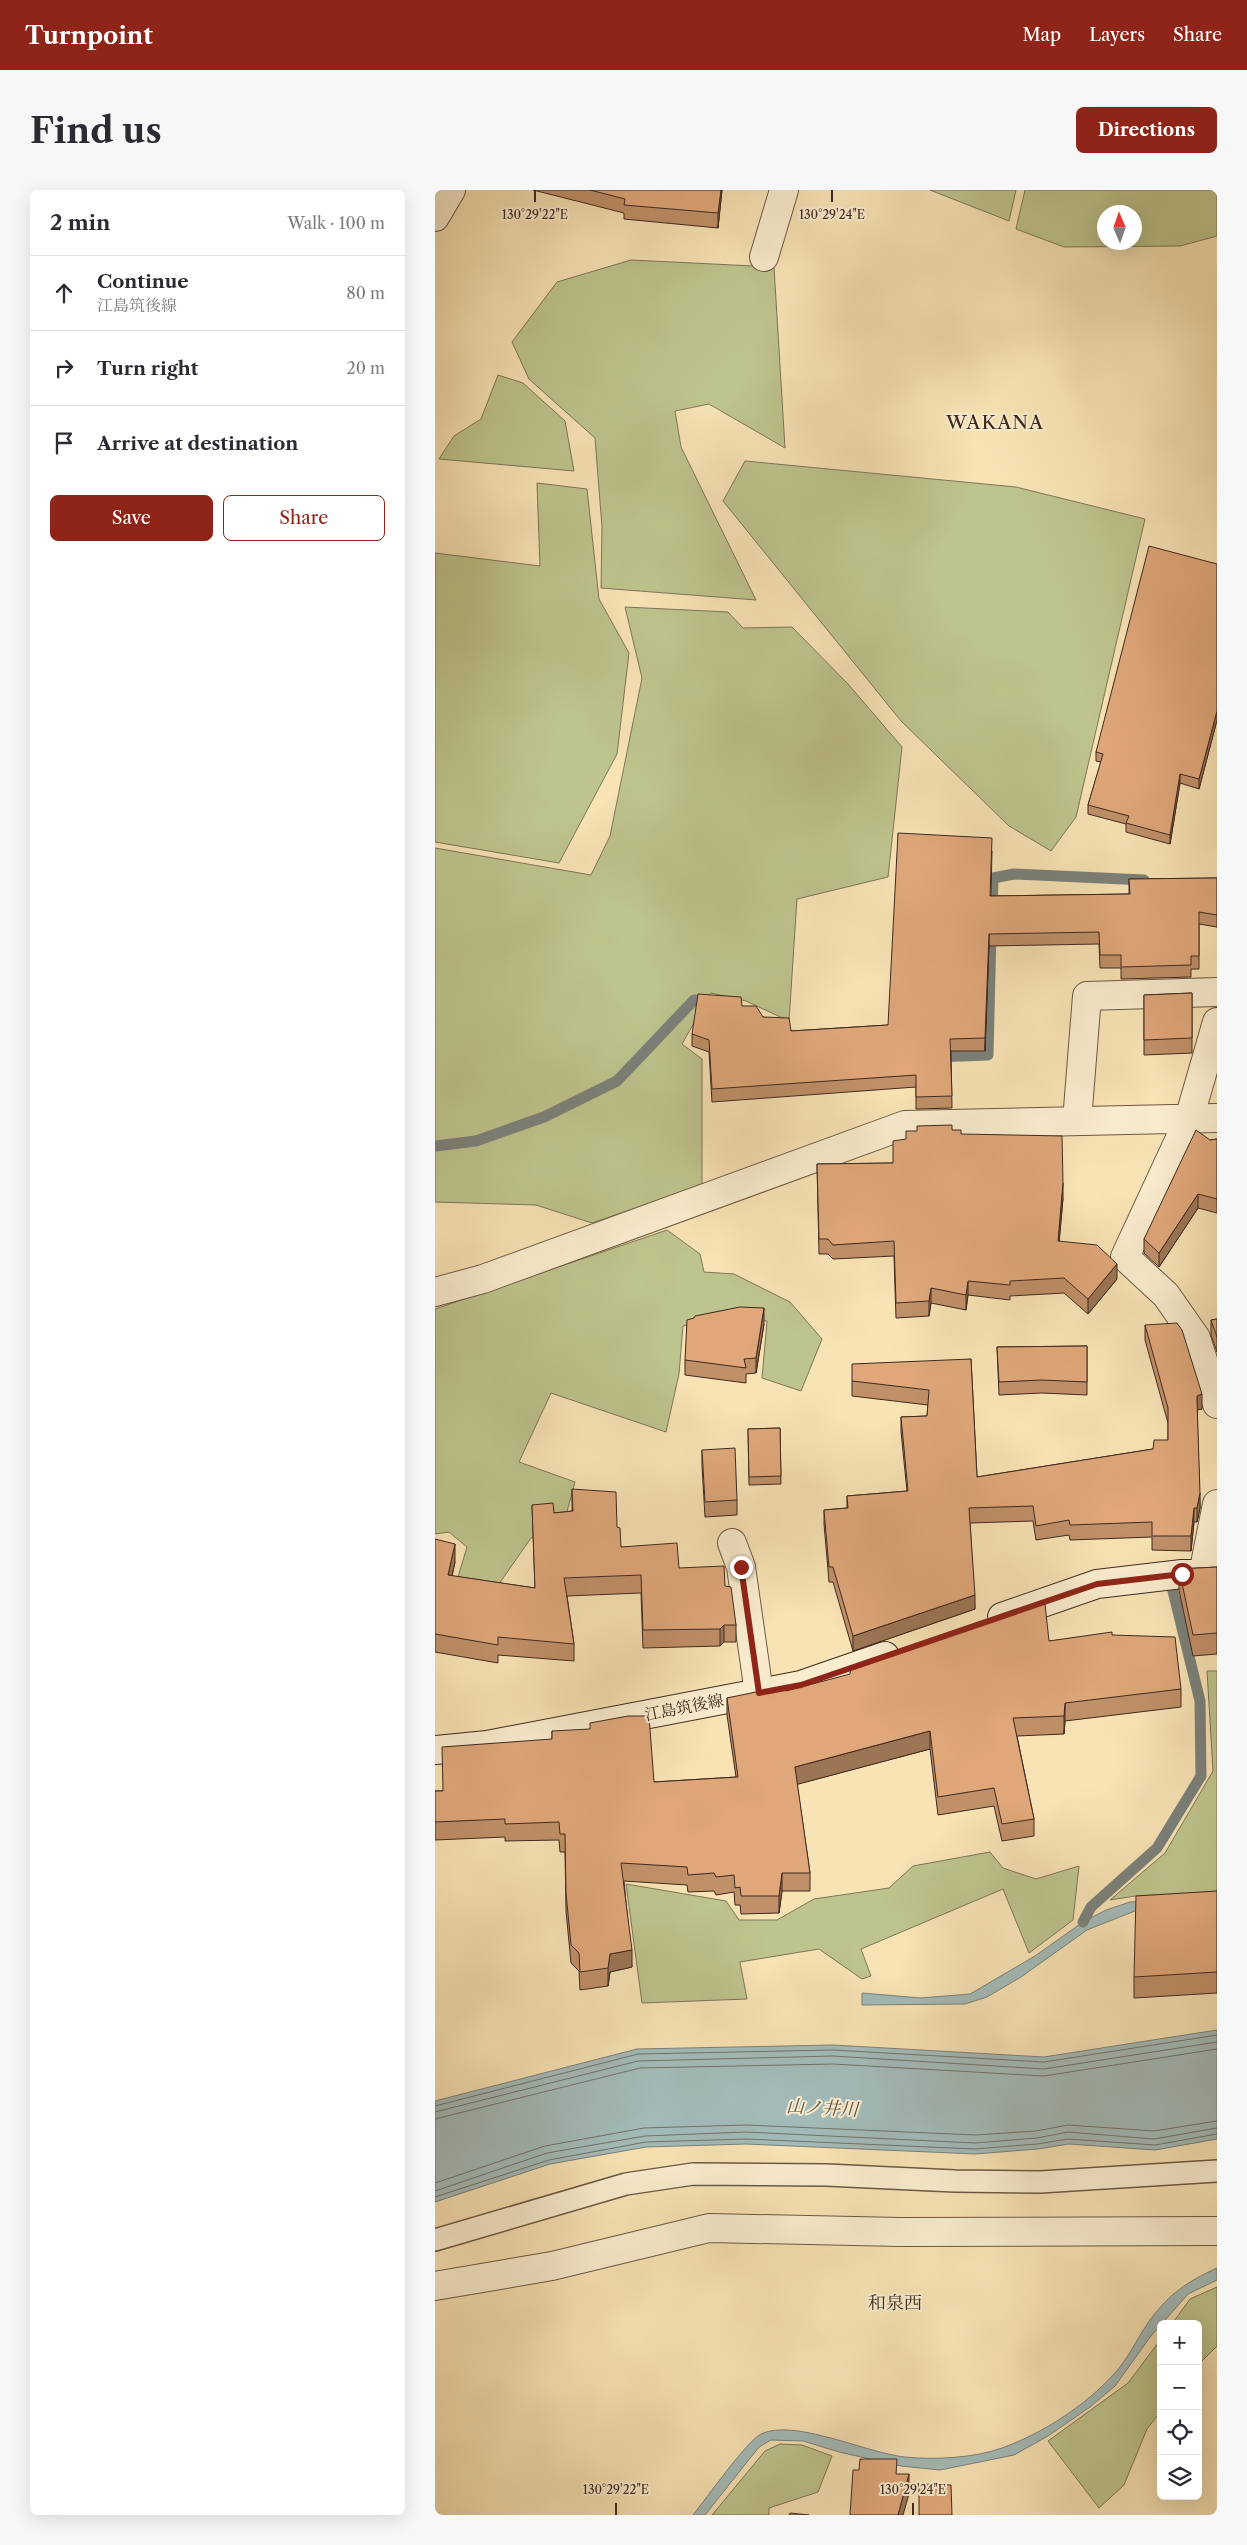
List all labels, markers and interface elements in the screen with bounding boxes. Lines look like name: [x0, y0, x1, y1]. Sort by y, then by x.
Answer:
text: Turnpoint: [25, 21, 153, 50]
text: Map: [1023, 24, 1061, 46]
text: Layers: [1089, 24, 1145, 46]
text: Share: [1173, 24, 1222, 46]
button: Directions: [1076, 107, 1217, 153]
text: Find us: [30, 109, 162, 152]
north arrow: [1097, 205, 1142, 250]
text: 130°29'22"E: [502, 207, 568, 222]
text: 130°29'24"E: [799, 207, 865, 222]
text: 2 min: [50, 210, 110, 235]
text: Walk · 100 m: [288, 213, 385, 233]
text: Continue: [97, 270, 189, 293]
icon: ahead: [50, 279, 78, 307]
text: 80 m: [346, 283, 385, 303]
text: 江島筑後線: [97, 295, 177, 315]
icon: right: [50, 354, 78, 382]
text: Turn right: [97, 357, 198, 380]
text: 20 m: [346, 358, 385, 378]
district label: WAKANA: [945, 411, 1044, 434]
icon: arrive: [50, 429, 78, 457]
text: Arrive at destination: [97, 432, 298, 455]
button: Save: [50, 495, 213, 541]
button: Share: [223, 495, 385, 541]
route end: [730, 1556, 753, 1579]
route start: [1171, 1563, 1194, 1586]
street label: 江島筑後線: [643, 1690, 725, 1724]
water label: 山ノ井川: [785, 2095, 861, 2121]
district label: 和泉西: [868, 2292, 922, 2314]
map controls: [1157, 2320, 1202, 2500]
button: +: [1157, 2320, 1202, 2365]
button: −: [1157, 2365, 1202, 2410]
button: locate: [1157, 2410, 1202, 2455]
button: layers: [1157, 2455, 1202, 2500]
text: 130°29'22"E: [583, 2482, 649, 2497]
text: 130°29'24"E: [880, 2482, 946, 2497]

